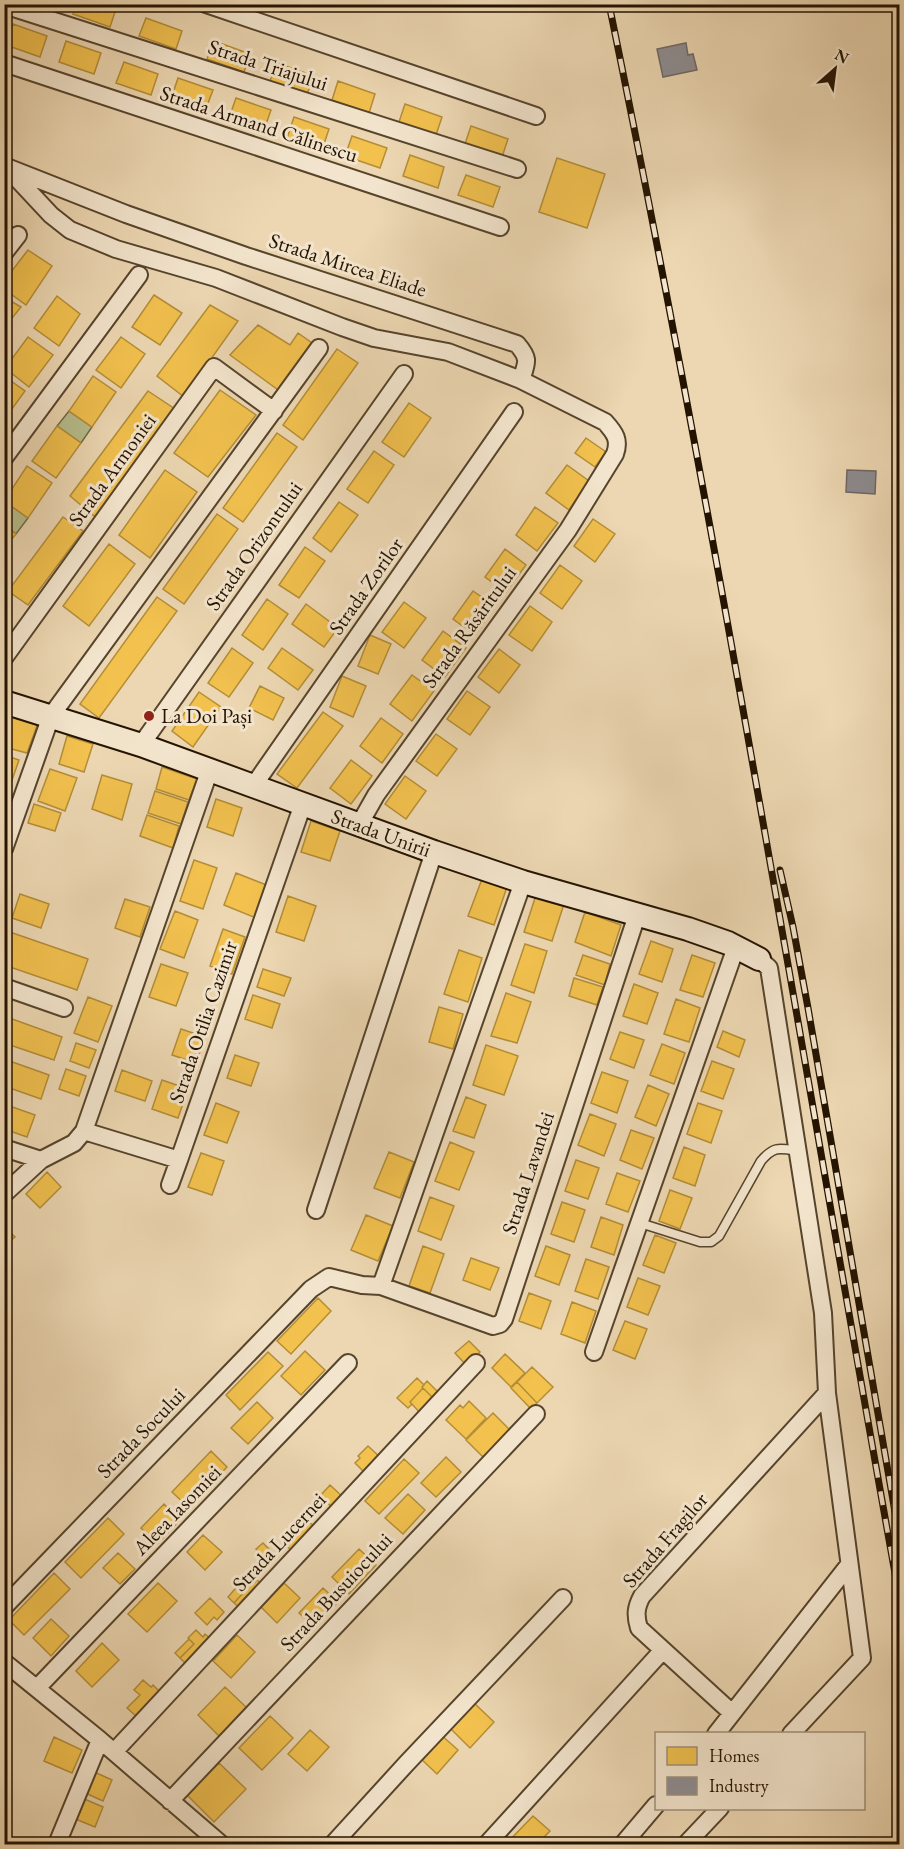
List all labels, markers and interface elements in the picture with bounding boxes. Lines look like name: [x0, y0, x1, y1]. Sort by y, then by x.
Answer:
street label: Strada Triajului: [205, 32, 331, 97]
north arrow: [805, 39, 865, 99]
text: N: [831, 44, 852, 69]
street label: Strada Armand Călinescu: [157, 79, 361, 168]
street label: Strada Mircea Eliade: [266, 226, 430, 303]
street label: Strada Armoniei: [62, 408, 162, 531]
street label: Strada Orizontului: [199, 476, 308, 615]
street label: Strada Zorilor: [322, 532, 409, 640]
street label: Strada Răsăritului: [415, 560, 522, 693]
place label: La Doi Pași: [161, 702, 252, 729]
marker: La Doi Pași: [142, 709, 156, 723]
street label: Strada Unirii: [328, 802, 435, 863]
street label: Strada Otilia Cazimir: [162, 937, 243, 1107]
street label: Strada Lavandei: [495, 1108, 560, 1238]
street label: Strada Socului: [91, 1382, 191, 1484]
street label: Aleea Iasomiei: [126, 1459, 227, 1561]
street label: Strada Lucernei: [226, 1486, 331, 1597]
street label: Strada Fragilor: [616, 1486, 713, 1593]
street label: Strada Busuiocului: [274, 1527, 398, 1657]
legend: [655, 1732, 865, 1810]
text: Homes: [709, 1744, 760, 1767]
text: Industry: [709, 1774, 769, 1797]

